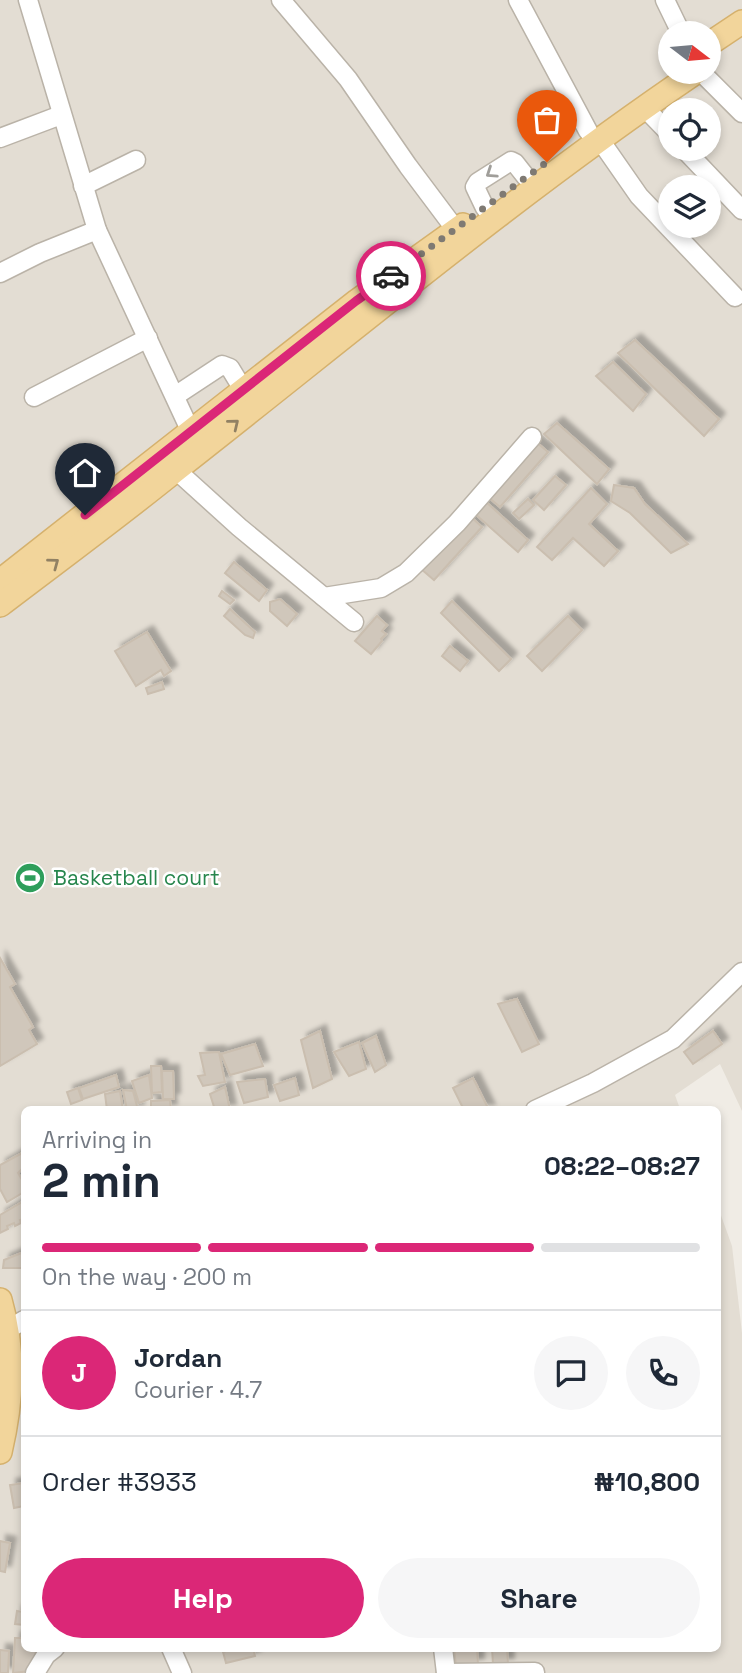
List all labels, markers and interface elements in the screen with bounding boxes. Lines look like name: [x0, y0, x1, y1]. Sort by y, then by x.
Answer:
north arrow: [658, 21, 721, 84]
map controls: [658, 21, 721, 238]
pin: [517, 90, 577, 162]
button: locate: [658, 98, 721, 161]
icon: bag: [528, 101, 566, 139]
one-way arrow: [486, 165, 499, 177]
button: layers: [658, 175, 721, 238]
courier: [356, 241, 426, 311]
icon: car: [372, 257, 410, 295]
one-way arrow: [226, 420, 239, 432]
pin: [55, 443, 115, 515]
icon: home: [66, 454, 104, 492]
one-way arrow: [47, 559, 59, 572]
sports icon: Basketball court: [13, 861, 47, 895]
place label: Basketball court: [53, 864, 220, 891]
text: Arriving in: [42, 1125, 152, 1155]
text: 08:22–08:27: [544, 1149, 700, 1183]
text: 2 min: [42, 1152, 161, 1210]
text: On the way · 200 m: [42, 1262, 252, 1292]
button: chat: [534, 1336, 608, 1410]
button: phone: [626, 1336, 700, 1410]
text: Jordan: [134, 1341, 222, 1375]
text: J: [71, 1356, 87, 1390]
text: Courier · 4.7: [134, 1375, 262, 1405]
text: Order #3933: [42, 1465, 197, 1499]
text: ₦10,800: [594, 1465, 700, 1499]
button: Help: [42, 1558, 364, 1638]
button: Share: [378, 1558, 700, 1638]

